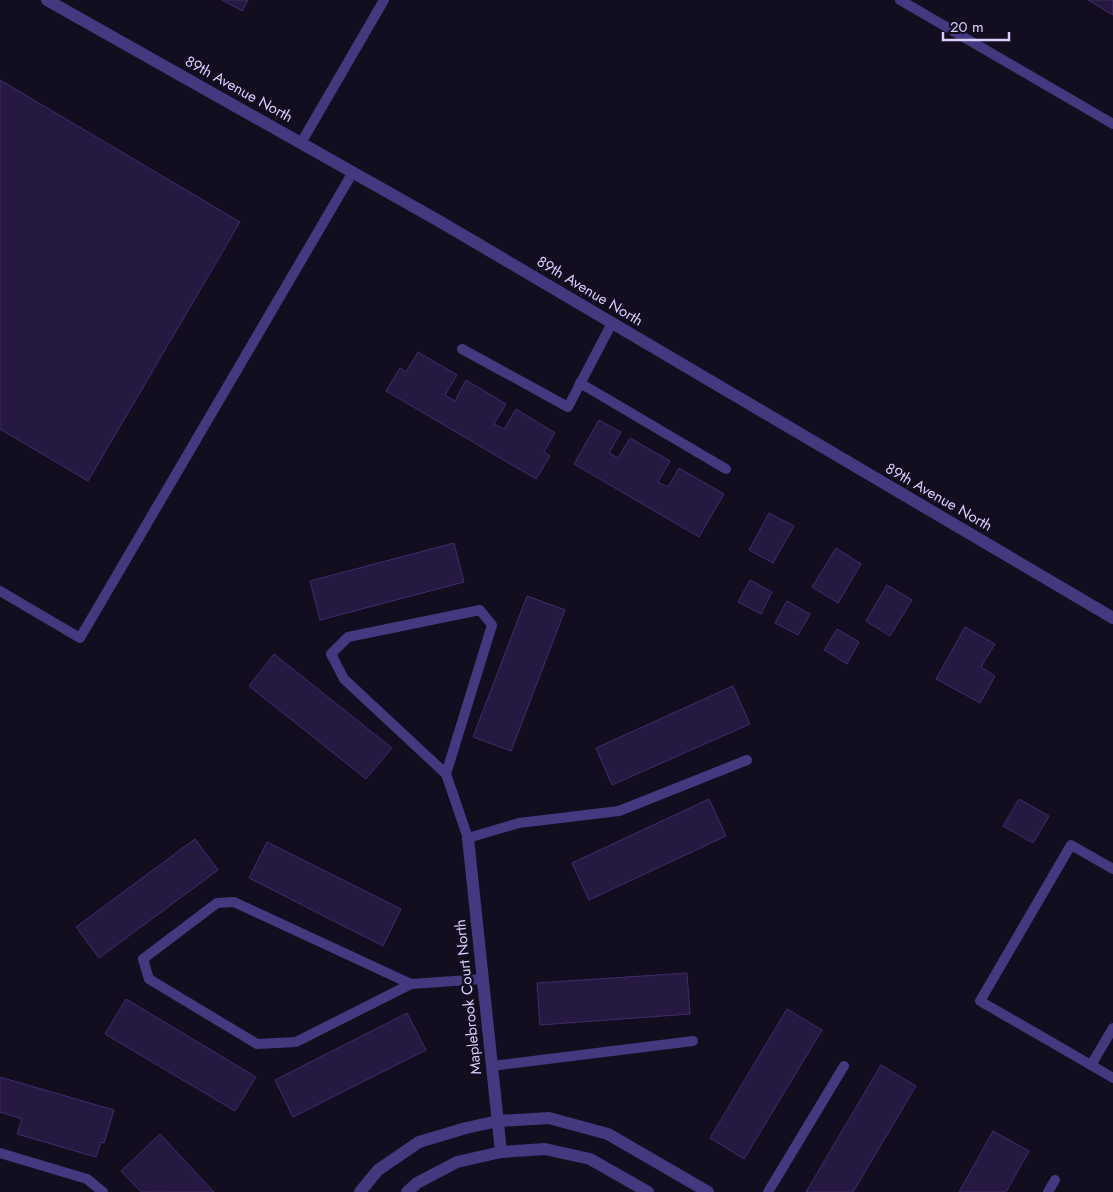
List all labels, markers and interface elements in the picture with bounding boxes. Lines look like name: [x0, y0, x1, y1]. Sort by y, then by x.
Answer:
scale bar: [943, 10, 1009, 42]
text: 20 m: [950, 16, 984, 38]
street label: 89th Avenue North: [181, 50, 297, 128]
street label: 89th Avenue North: [533, 251, 647, 331]
street label: 89th Avenue North: [881, 457, 997, 537]
street label: Maplebrook Court North: [449, 918, 487, 1076]

